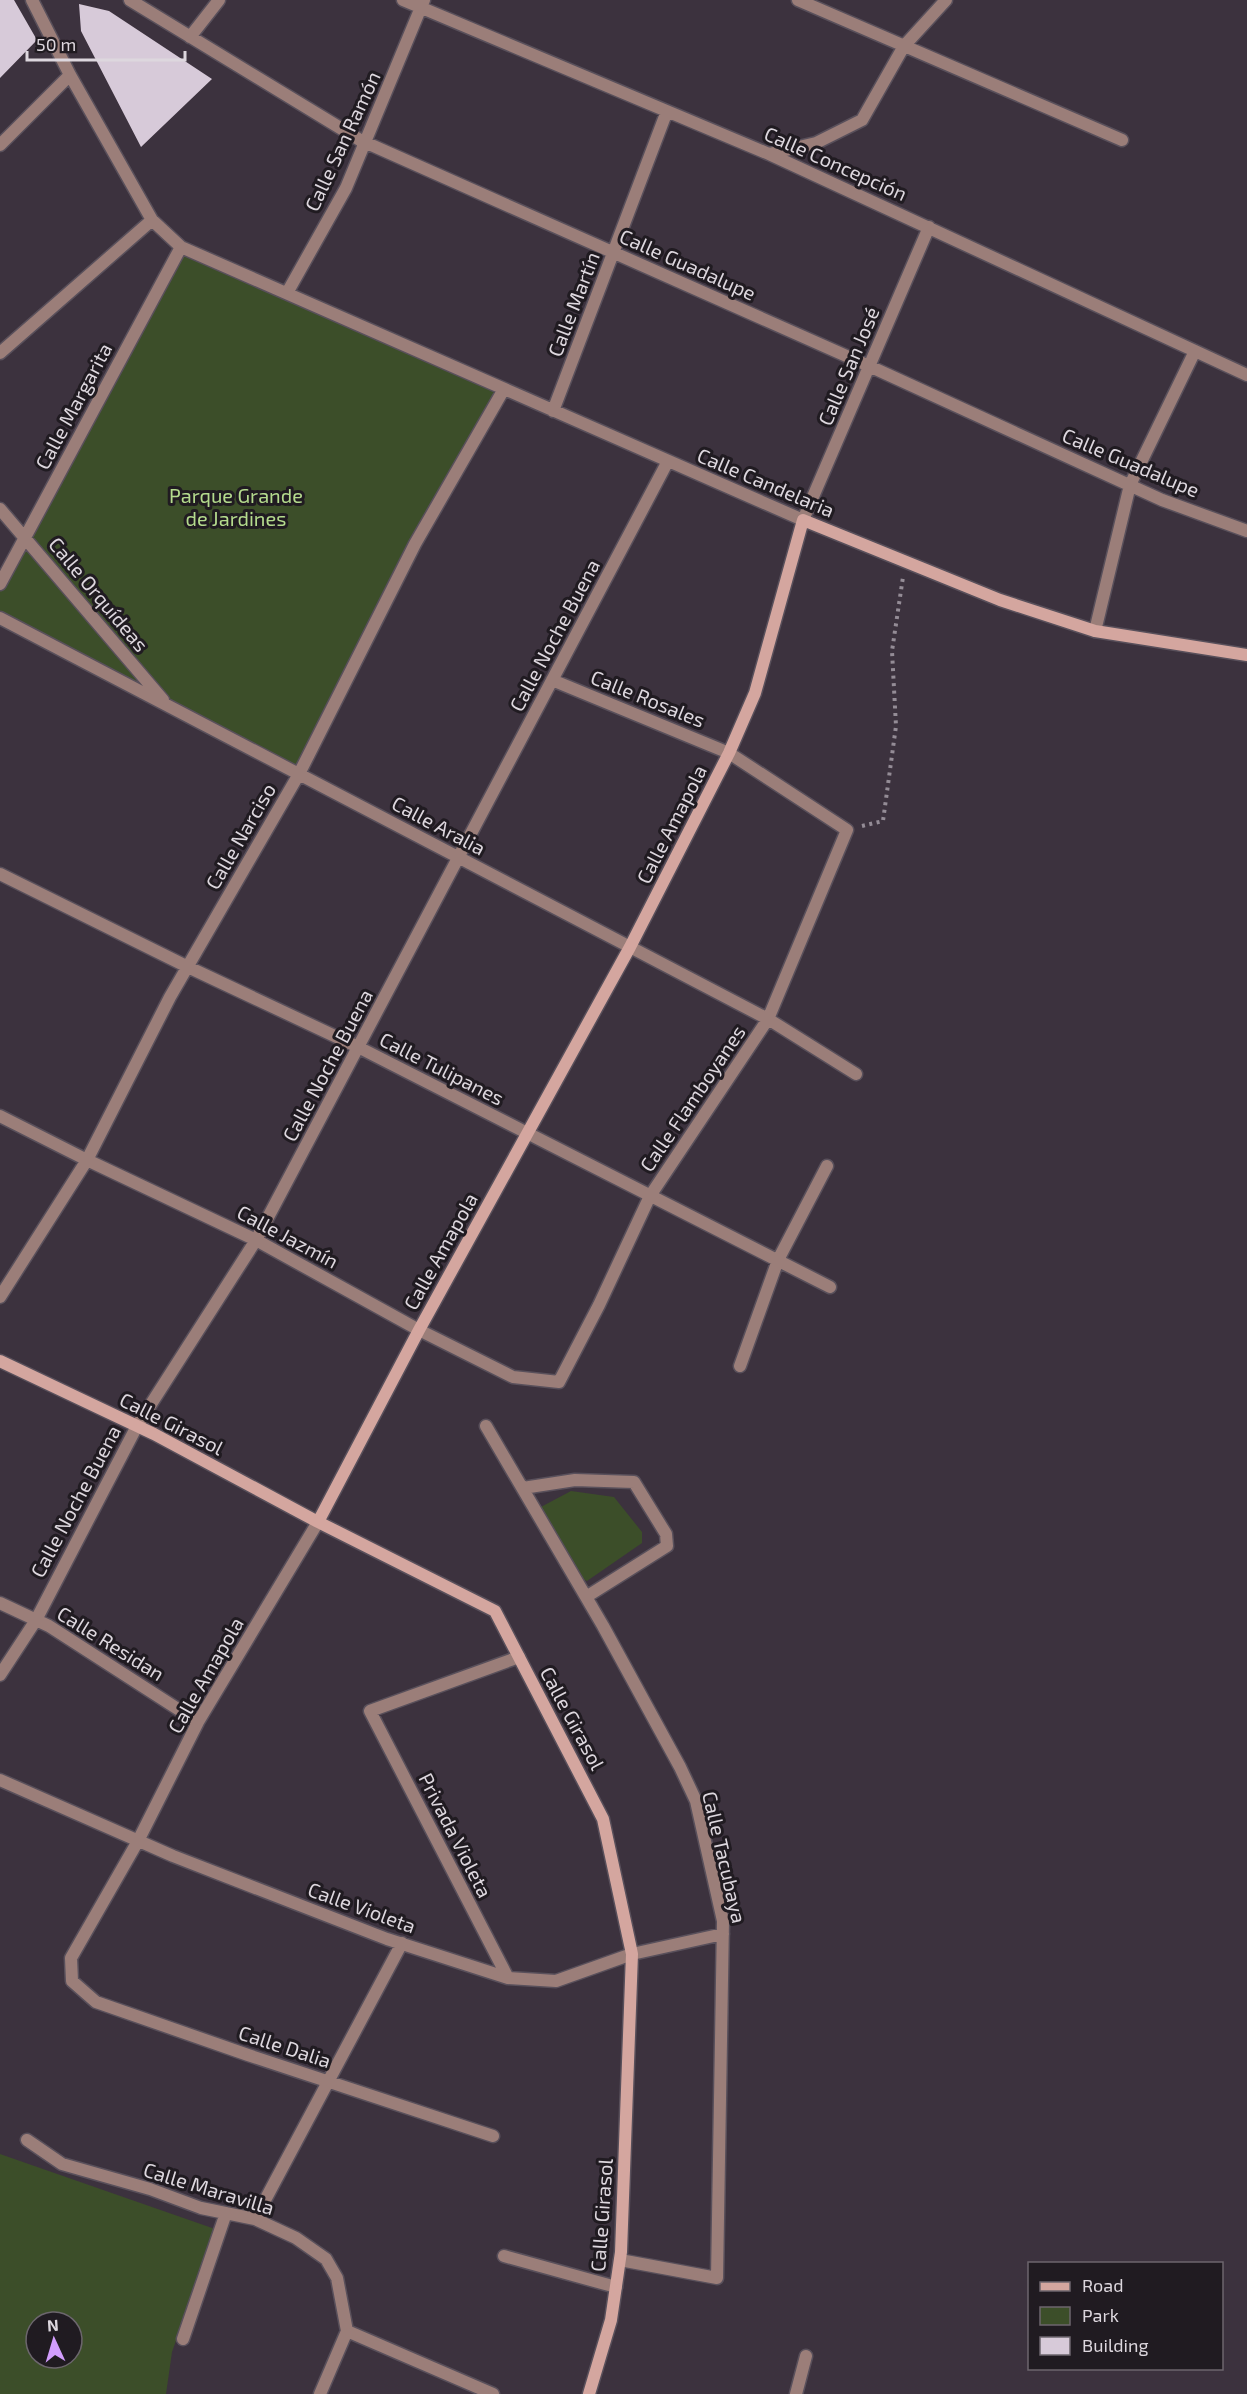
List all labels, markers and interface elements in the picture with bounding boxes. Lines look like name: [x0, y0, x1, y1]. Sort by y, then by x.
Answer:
scale bar: [27, 24, 184, 62]
text: 50 m: [36, 33, 76, 55]
street label: Calle San Ramón: [299, 67, 385, 215]
street label: Calle Concepción: [761, 121, 911, 205]
street label: Calle Guadalupe: [616, 223, 760, 305]
street label: Calle Martín: [542, 248, 604, 360]
street label: Calle San José: [812, 303, 884, 429]
street label: Calle Margarita: [30, 339, 116, 473]
street label: Calle Guadalupe: [1059, 422, 1203, 502]
street label: Calle Candelaria: [694, 442, 838, 522]
park label: Parque Grande de Jardines: [169, 483, 303, 530]
street label: Calle Orquídeas: [44, 532, 154, 656]
street label: Calle Noche Buena: [504, 555, 604, 715]
street label: Calle Rosales: [587, 664, 709, 732]
street label: Calle Amapola: [631, 761, 711, 887]
street label: Calle Narciso: [200, 779, 280, 893]
street label: Calle Aralia: [388, 790, 490, 860]
street label: Calle Noche Buena: [277, 985, 377, 1145]
street label: Calle Flamboyanes: [634, 1020, 750, 1176]
street label: Calle Tulipanes: [376, 1026, 508, 1110]
street label: Calle Amapola: [398, 1188, 482, 1314]
street label: Calle Jazmín: [233, 1199, 343, 1273]
street label: Calle Girasol: [116, 1387, 228, 1459]
street label: Calle Noche Buena: [25, 1421, 125, 1581]
street label: Calle Residan: [53, 1601, 169, 1685]
street label: Calle Amapola: [162, 1613, 248, 1737]
street label: Calle Girasol: [536, 1662, 610, 1774]
street label: Privada Violeta: [414, 1769, 498, 1901]
street label: Calle Tacubaya: [698, 1789, 752, 1925]
street label: Calle Violeta: [305, 1876, 419, 1938]
street label: Calle Dalia: [236, 2020, 334, 2072]
street label: Calle Maravilla: [141, 2157, 277, 2219]
street label: Calle Girasol: [585, 2158, 617, 2272]
legend: [1028, 2262, 1223, 2370]
text: Road: [1082, 2274, 1123, 2296]
text: Park: [1082, 2304, 1119, 2326]
north arrow: [24, 2310, 84, 2370]
text: N: [46, 2315, 59, 2334]
text: Building: [1082, 2334, 1149, 2356]

